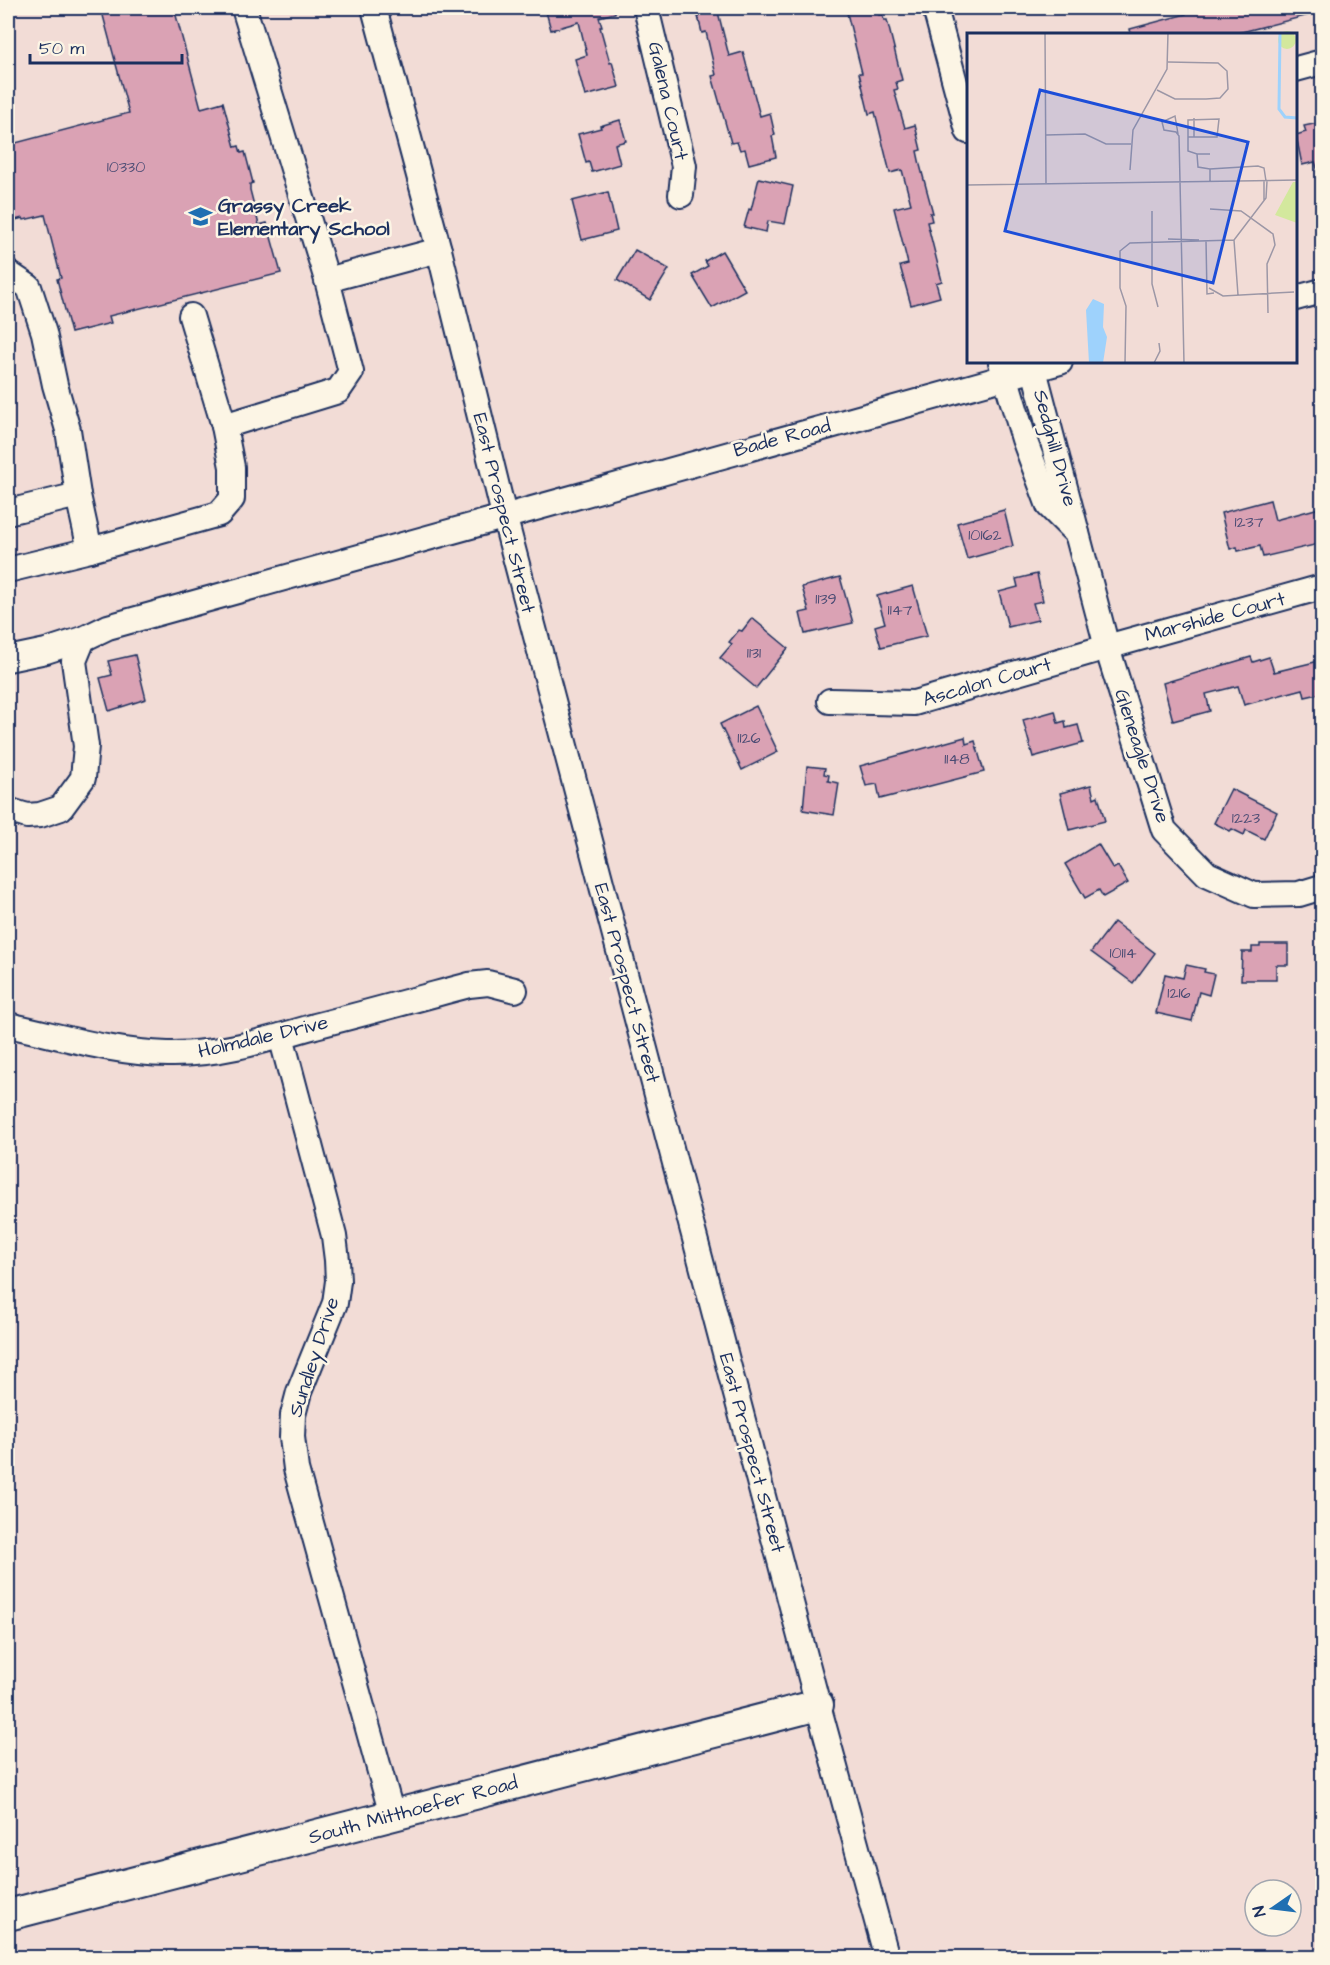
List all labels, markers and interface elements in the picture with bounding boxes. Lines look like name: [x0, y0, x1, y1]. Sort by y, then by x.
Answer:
scale bar: [30, 27, 182, 65]
inset map: [967, 33, 1297, 363]
text: 50 m: [39, 36, 84, 61]
street label: Galena Court: [641, 39, 695, 163]
house number: 10330: [107, 156, 145, 178]
place label: Grassy Creek Elementary School: [218, 192, 390, 244]
school or university icon: Grassy Creek Elementary School: [187, 204, 213, 230]
street label: Sedghill Drive: [1025, 387, 1084, 510]
street label: East Prospect Street: [466, 410, 542, 616]
street label: Bade Road: [730, 412, 834, 464]
house number: 1237: [1234, 511, 1264, 533]
house number: 10162: [968, 524, 1002, 546]
street label: Marshide Court: [1142, 585, 1288, 649]
house number: 1139: [815, 588, 837, 610]
house number: 1147: [888, 599, 913, 621]
house number: 1131: [747, 642, 761, 664]
street label: Ascalon Court: [919, 650, 1055, 714]
street label: Gleneagle Drive: [1106, 685, 1177, 827]
house number: 1126: [737, 727, 761, 749]
house number: 1148: [944, 748, 970, 770]
house number: 1223: [1232, 807, 1260, 829]
street label: East Prospect Street: [587, 880, 667, 1086]
house number: 10114: [1109, 942, 1137, 964]
house number: 1216: [1167, 982, 1191, 1004]
street label: Holmdale Drive: [195, 1008, 331, 1066]
street label: Sundley Drive: [281, 1293, 348, 1421]
street label: East Prospect Street: [712, 1350, 792, 1556]
street label: South Mitthoefer Road: [305, 1769, 521, 1851]
north arrow: [1243, 1878, 1303, 1938]
text: N: [1248, 1904, 1271, 1919]

